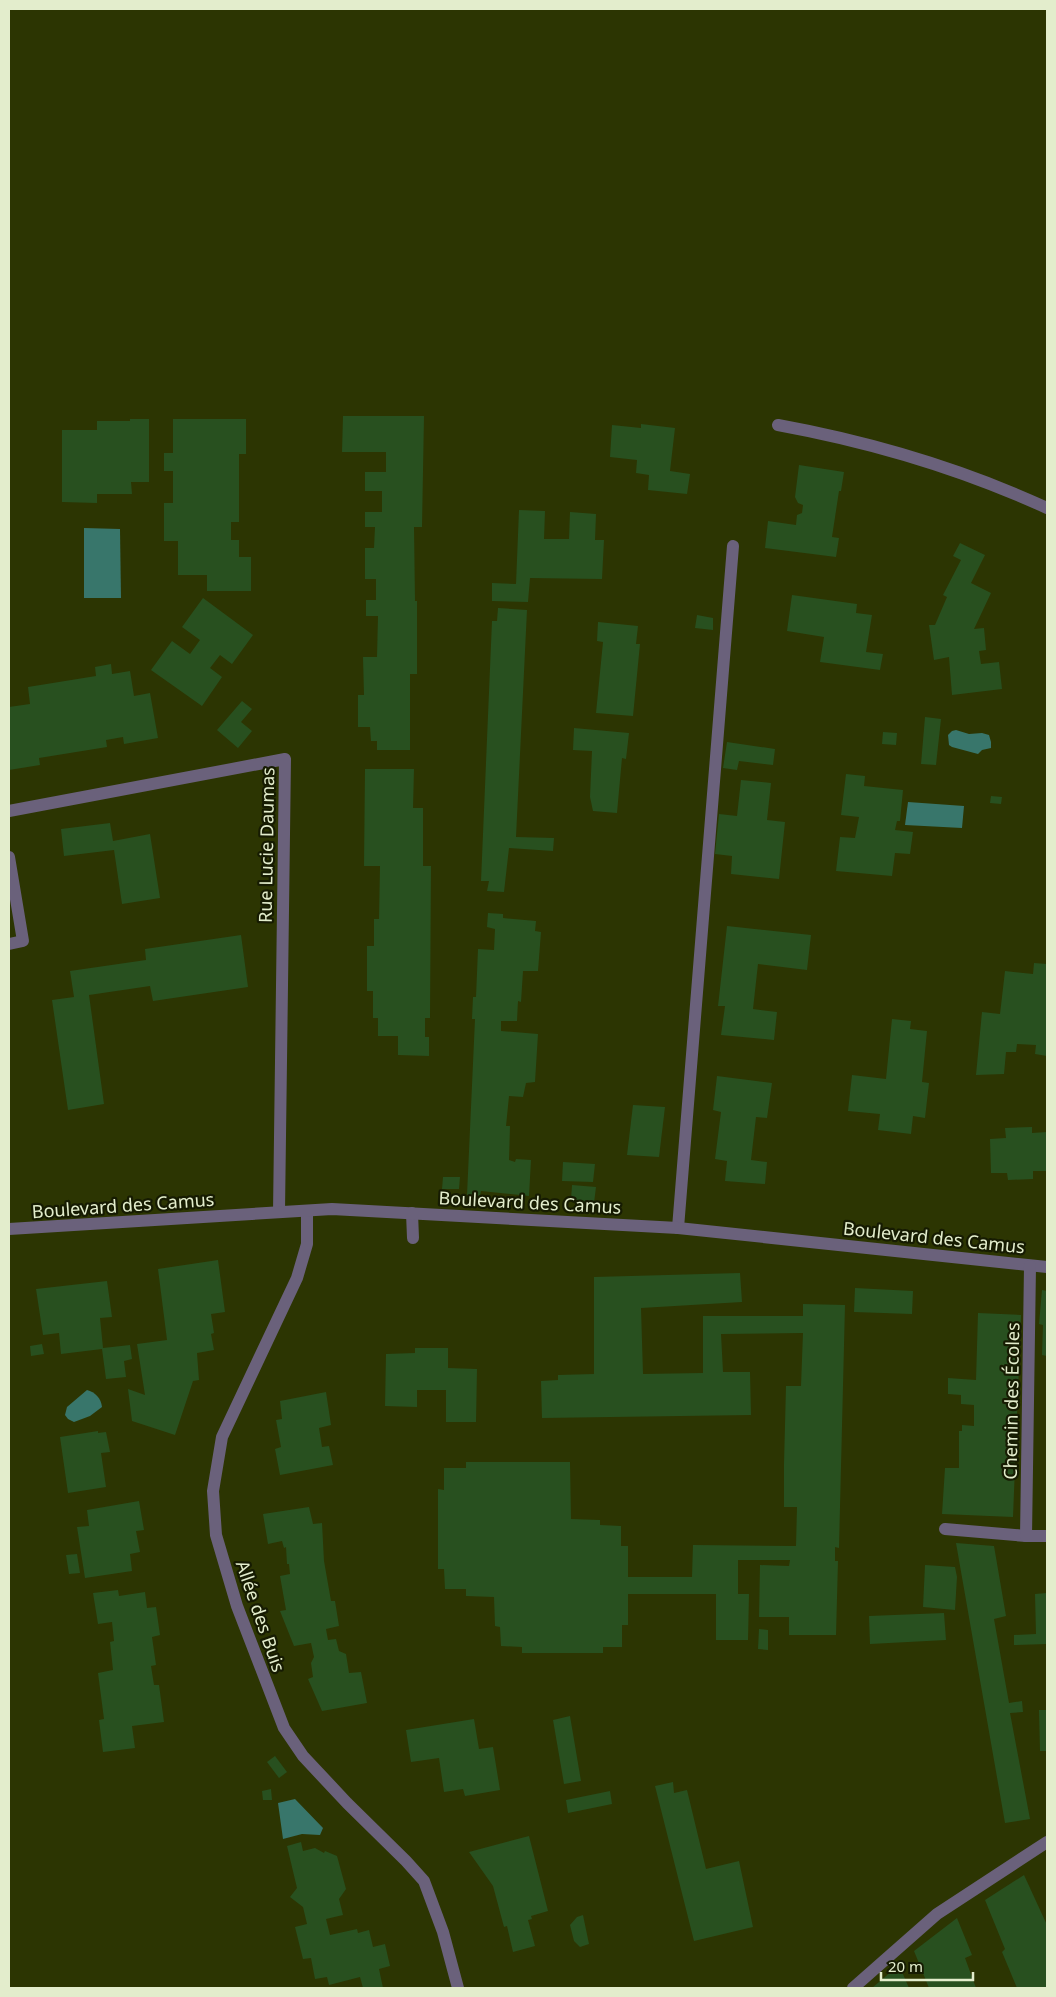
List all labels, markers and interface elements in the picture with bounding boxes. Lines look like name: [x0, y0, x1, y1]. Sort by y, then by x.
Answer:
street label: Rue Lucie Daumas: [253, 767, 279, 923]
street label: Boulevard des Camus: [438, 1185, 622, 1219]
street label: Boulevard des Camus: [31, 1187, 215, 1223]
street label: Boulevard des Camus: [842, 1216, 1026, 1258]
street label: Chemin des Écoles: [998, 1322, 1024, 1480]
street label: Allée des Buis: [231, 1557, 291, 1675]
scale bar: [881, 1950, 974, 1982]
text: 20 m: [888, 1956, 923, 1976]

